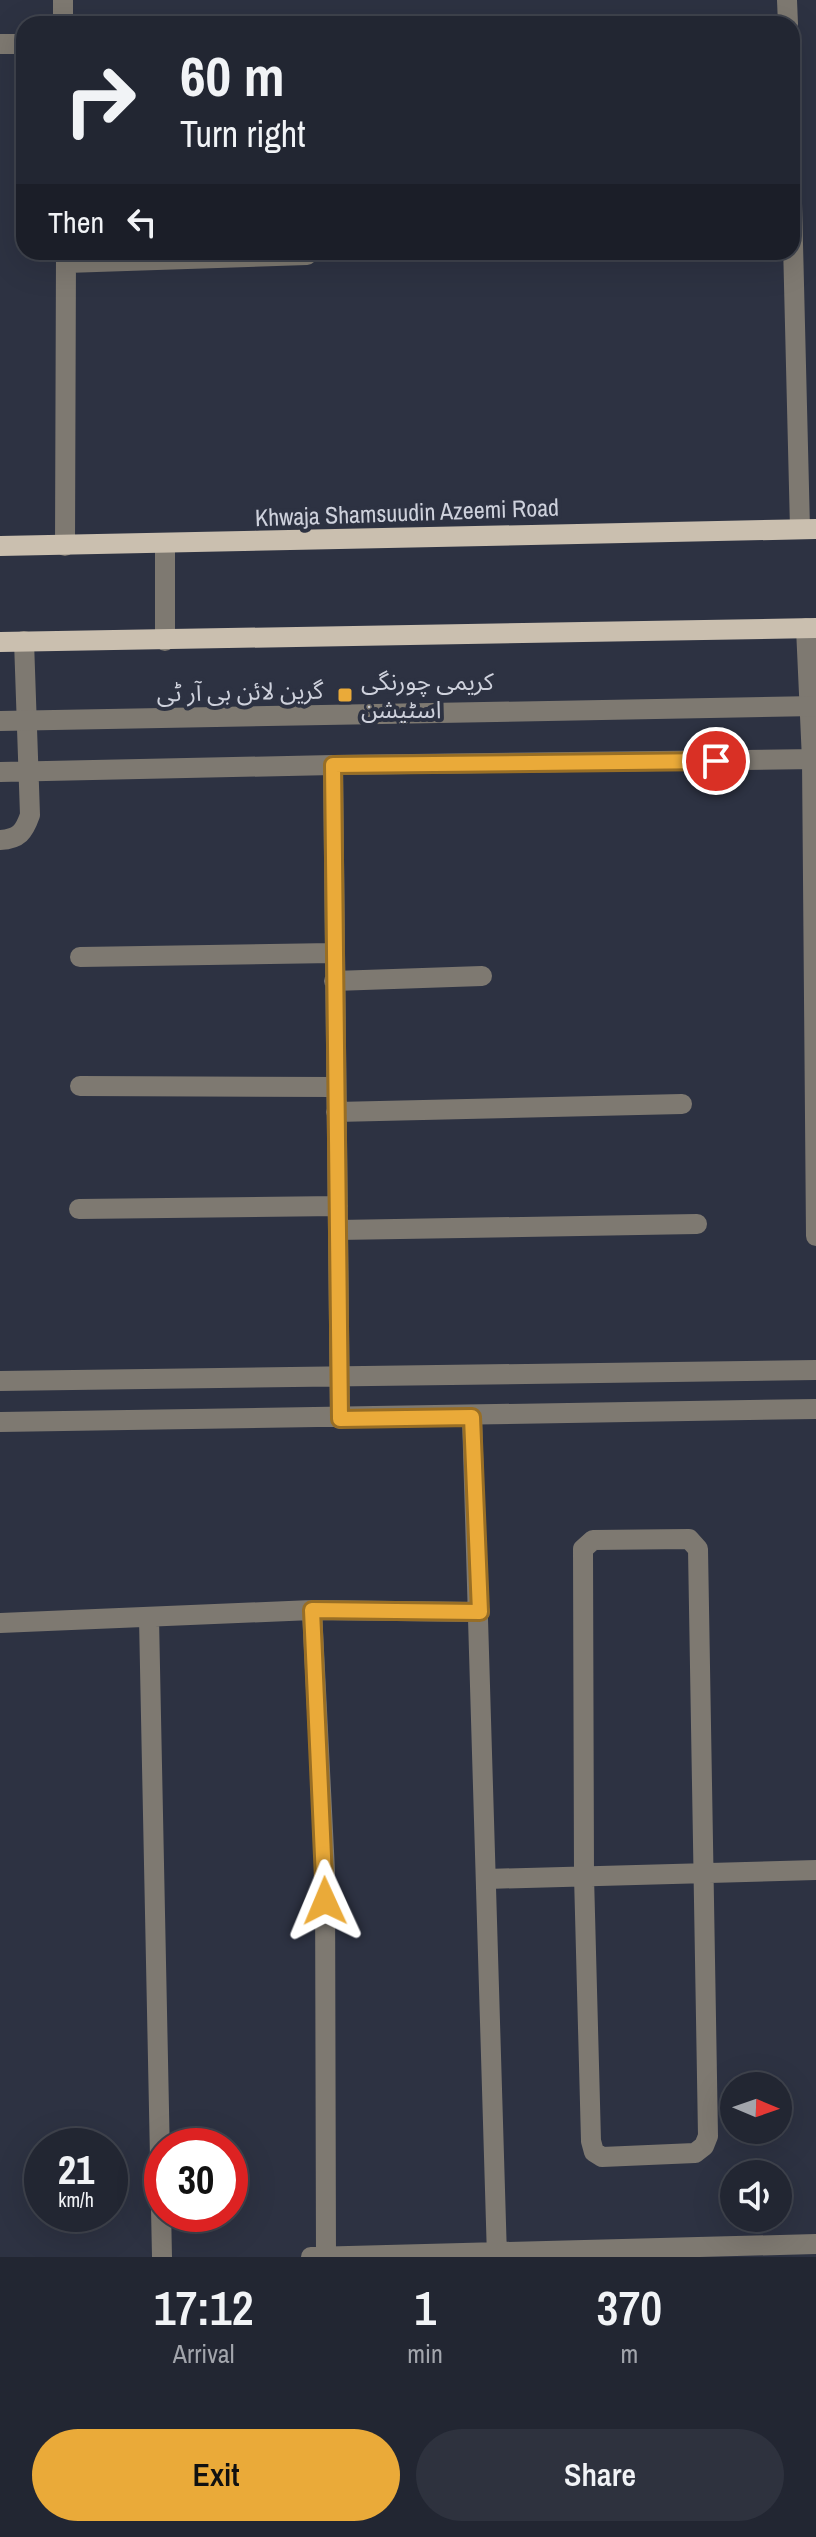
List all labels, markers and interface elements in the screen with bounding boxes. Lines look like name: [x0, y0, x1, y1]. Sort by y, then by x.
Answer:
text: 60 m: [180, 38, 285, 113]
icon: right: [48, 48, 152, 152]
text: Turn right: [180, 110, 305, 158]
icon: left: [120, 200, 164, 244]
text: Then: [48, 202, 104, 242]
street label: Khwaja Shamsuudin Azeemi Road: [254, 491, 560, 533]
place label: کریمی چورنگی اسٹیشن: [361, 665, 495, 725]
street label: گرین لائن بی آر ٹی: [156, 674, 325, 708]
marker: کریمی چورنگی اسٹیشن: [336, 686, 354, 704]
pin: [682, 727, 750, 795]
icon: arrive: [694, 739, 738, 783]
position arrow: [283, 1859, 367, 1943]
north arrow: [720, 2072, 792, 2144]
map controls: [720, 2072, 792, 2232]
speed limit sign: 30: [144, 2128, 248, 2232]
text: 21: [58, 2143, 94, 2196]
button: sound: [720, 2160, 792, 2232]
text: km/h: [58, 2186, 94, 2213]
text: 17:12: [154, 2275, 254, 2340]
text: 1: [414, 2275, 436, 2340]
text: 370: [597, 2275, 662, 2340]
text: Arrival: [173, 2336, 234, 2371]
text: min: [407, 2336, 443, 2371]
text: m: [621, 2336, 638, 2371]
button: Exit: [32, 2429, 400, 2521]
button: Share: [416, 2429, 784, 2521]

